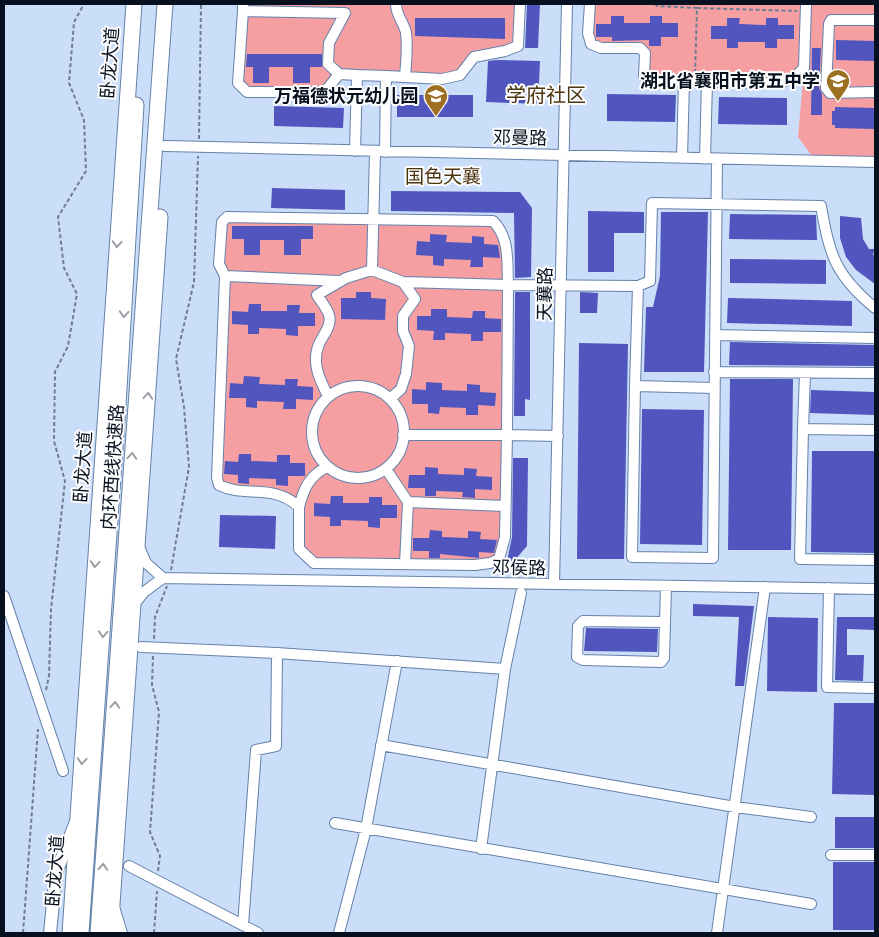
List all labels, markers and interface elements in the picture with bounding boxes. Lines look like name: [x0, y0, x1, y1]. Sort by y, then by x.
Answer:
street label: 卧龙大道: [97, 26, 123, 100]
school or university icon: 湖北省襄阳市第五中学: [825, 68, 851, 102]
place label: 湖北省襄阳市第五中学: [640, 70, 820, 92]
school or university icon: 万福德状元幼儿园: [423, 83, 449, 117]
district label: 学府社区: [506, 83, 586, 108]
place label: 万福德状元幼儿园: [274, 85, 418, 107]
street label: 邓曼路: [493, 127, 547, 149]
district label: 国色天襄: [405, 165, 481, 189]
one-way arrow: [111, 241, 122, 249]
street label: 天襄路: [534, 267, 556, 321]
one-way arrow: [118, 311, 129, 319]
one-way arrow: [143, 392, 154, 400]
street label: 内环西线快速路: [98, 403, 128, 531]
street label: 卧龙大道: [70, 430, 96, 504]
one-way arrow: [127, 451, 138, 459]
street label: 邓侯路: [492, 557, 546, 579]
one-way arrow: [90, 560, 101, 568]
one-way arrow: [97, 630, 108, 638]
one-way arrow: [109, 701, 120, 709]
one-way arrow: [76, 757, 87, 765]
street label: 卧龙大道: [42, 834, 68, 908]
one-way arrow: [97, 863, 108, 871]

